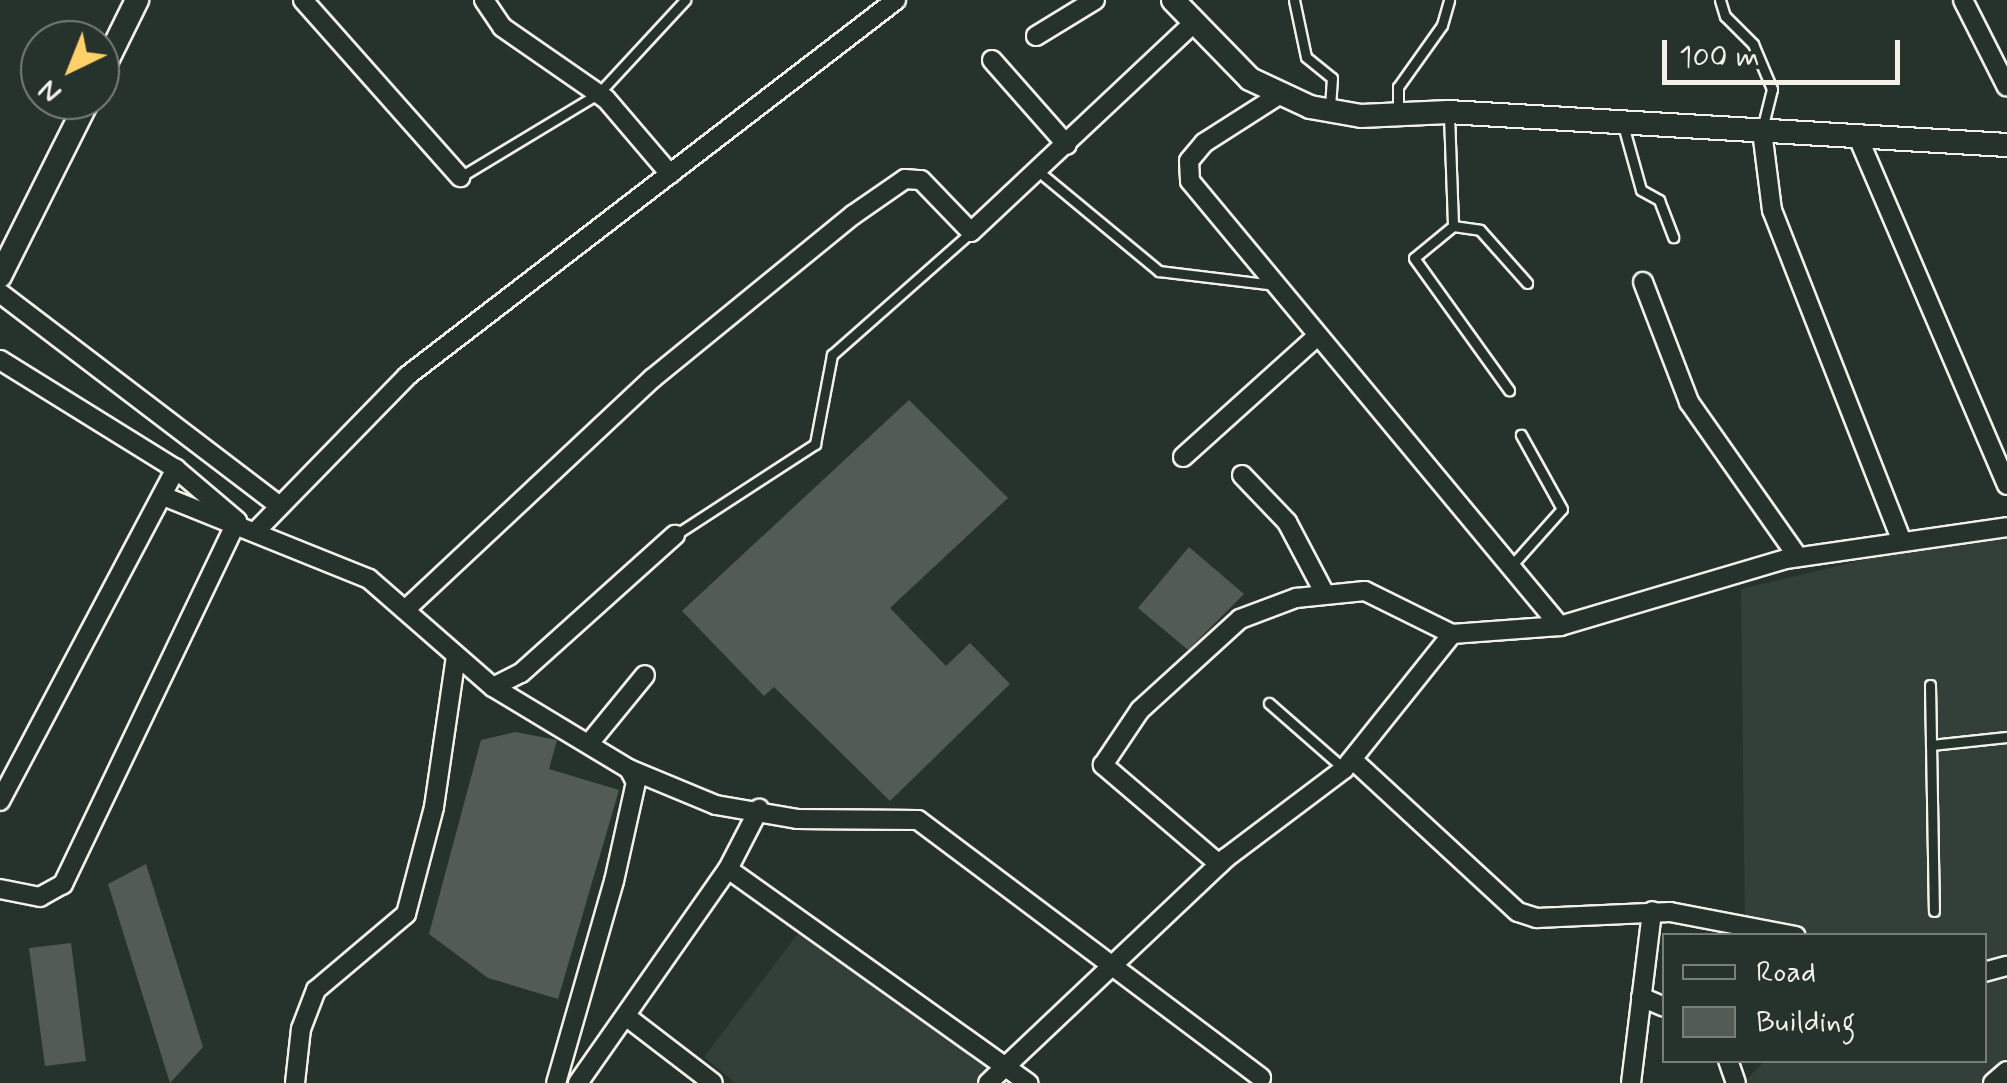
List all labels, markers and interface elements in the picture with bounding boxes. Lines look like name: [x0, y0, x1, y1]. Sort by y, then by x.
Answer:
north arrow: [20, 20, 120, 120]
scale bar: [1667, 20, 1904, 82]
text: 100 m: [1679, 38, 1760, 77]
text: N: [31, 71, 70, 111]
legend: [1662, 933, 1987, 1063]
text: Road: [1756, 953, 1816, 992]
text: Building: [1756, 1003, 1855, 1042]

